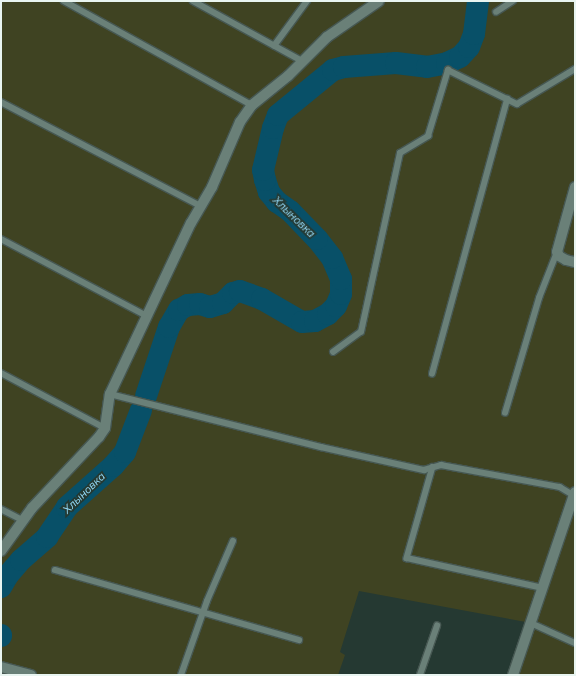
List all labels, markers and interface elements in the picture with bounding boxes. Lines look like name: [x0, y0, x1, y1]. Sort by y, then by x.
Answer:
water label: Хлыновка: [270, 194, 318, 240]
water label: Хлыновка: [60, 470, 108, 516]

